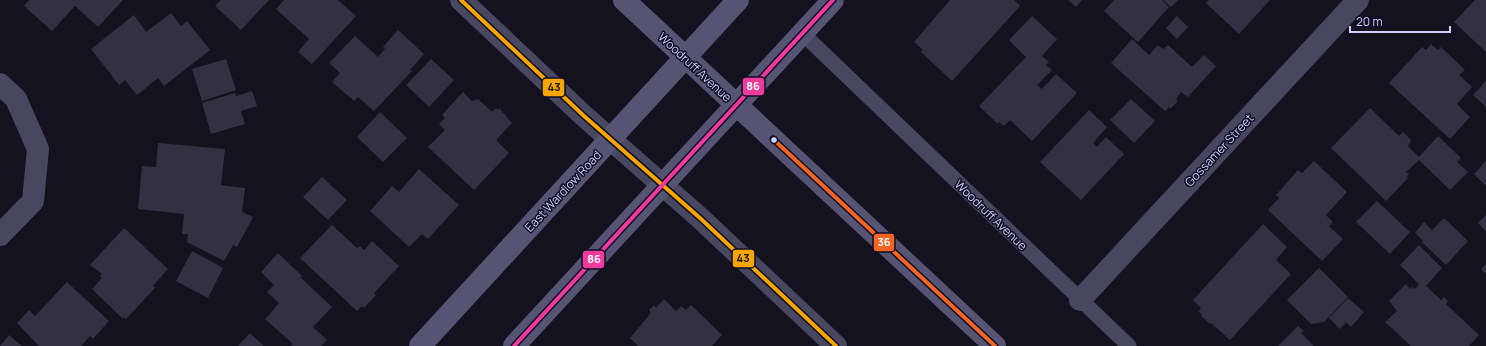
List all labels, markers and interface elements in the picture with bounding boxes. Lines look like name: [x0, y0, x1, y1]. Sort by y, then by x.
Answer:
scale bar: [1350, 8, 1450, 34]
text: 20 m: [1356, 13, 1383, 30]
street label: Woodruff Avenue: [655, 28, 735, 106]
line badge: 86: [742, 77, 765, 96]
line badge: 43: [542, 78, 565, 97]
text: 86: [746, 78, 760, 93]
text: 43: [547, 79, 561, 94]
street label: Gossamer Street: [1181, 110, 1257, 190]
unlabelled marker: [769, 135, 779, 145]
street label: East Wardlow Road: [521, 147, 605, 235]
street label: Woodruff Avenue: [951, 176, 1031, 254]
line badge: 36: [873, 233, 895, 252]
text: 36: [877, 234, 891, 249]
line badge: 43: [732, 249, 755, 268]
line badge: 86: [582, 250, 605, 269]
text: 43: [736, 250, 750, 265]
text: 86: [587, 251, 601, 266]

